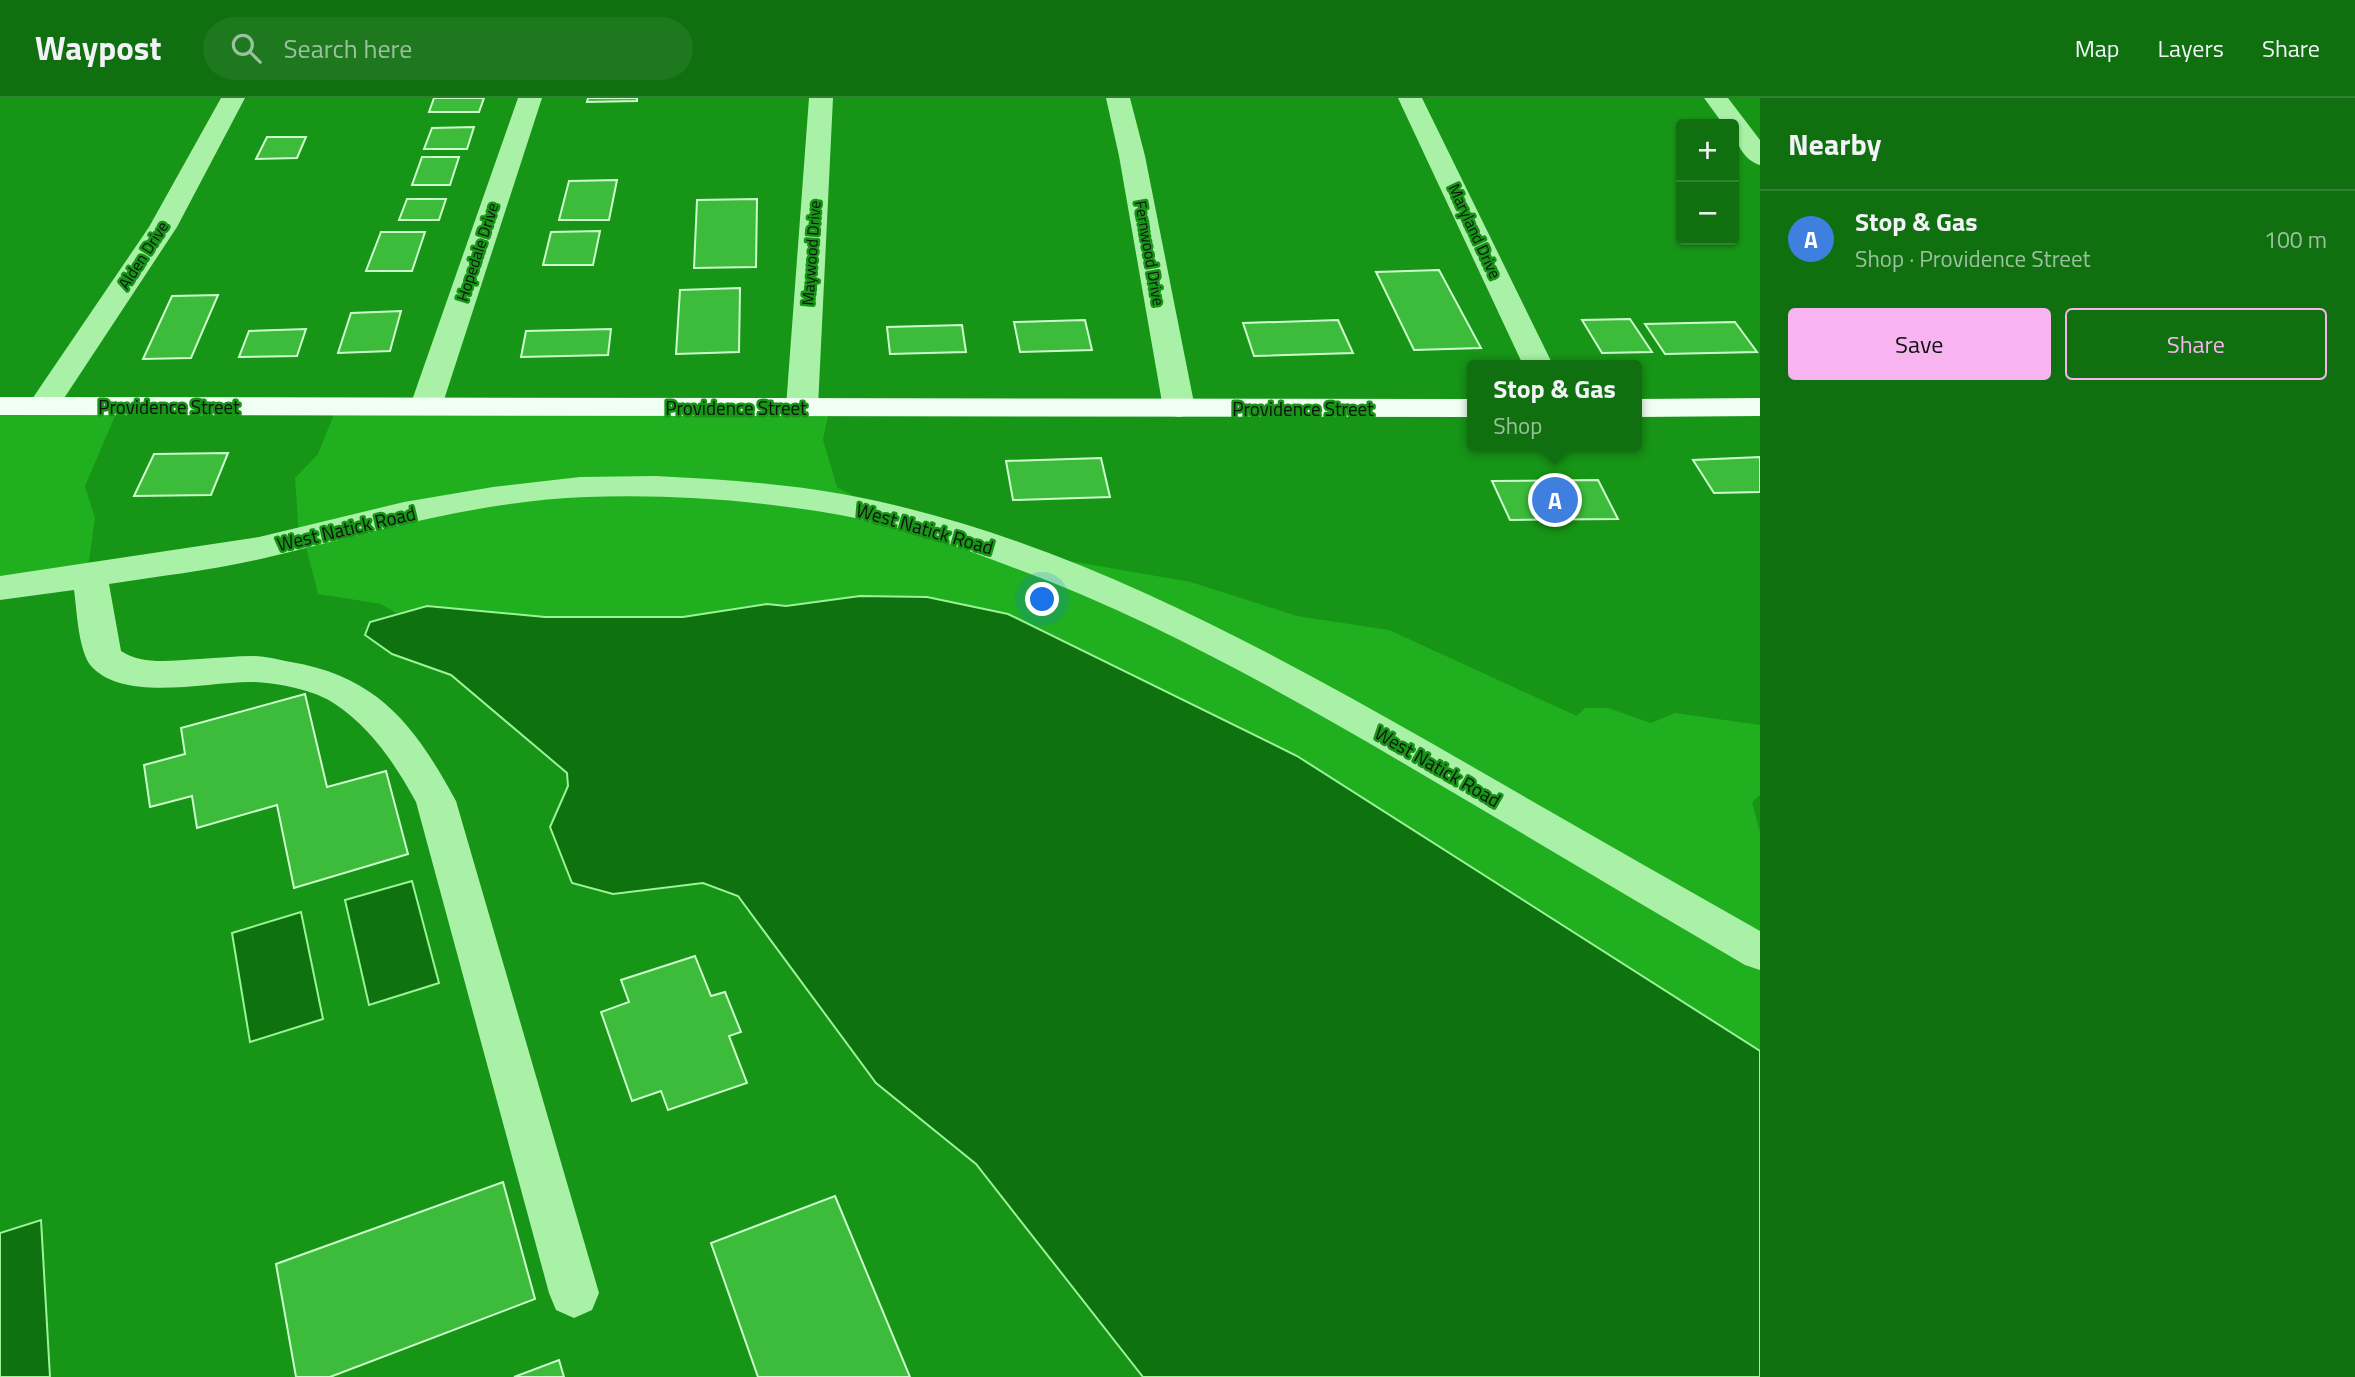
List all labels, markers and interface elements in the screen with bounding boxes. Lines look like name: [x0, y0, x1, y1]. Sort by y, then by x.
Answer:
search box: [203, 17, 693, 80]
text: Waypost: [35, 23, 161, 73]
icon: search: [227, 29, 265, 67]
text: Search here: [283, 29, 412, 68]
text: Map: [2075, 30, 2120, 66]
text: Layers: [2158, 30, 2224, 66]
text: Share: [2262, 30, 2320, 66]
map controls: [1676, 119, 1739, 245]
button: +: [1676, 119, 1739, 182]
text: Nearby: [1788, 121, 1881, 167]
street label: Maryland Drive: [1443, 180, 1507, 282]
button: −: [1676, 182, 1739, 245]
street label: Fernwood Drive: [1129, 199, 1171, 307]
street label: Hopedale Drive: [450, 200, 504, 304]
street label: Maywood Drive: [795, 200, 827, 306]
text: Stop & Gas: [1855, 202, 1978, 241]
street label: Alden Drive: [112, 216, 174, 294]
text: A: [1804, 222, 1818, 257]
text: 100 m: [2264, 222, 2327, 257]
text: Shop · Providence Street: [1855, 241, 2091, 276]
button: Save: [1788, 308, 2051, 380]
button: Share: [2065, 308, 2327, 380]
popup: [1467, 360, 1642, 451]
text: Stop & Gas: [1493, 369, 1616, 408]
street label: Providence Street: [98, 392, 240, 421]
street label: Providence Street: [665, 393, 807, 422]
street label: Providence Street: [1232, 394, 1374, 423]
text: Shop: [1493, 408, 1542, 443]
pin: A: [1532, 474, 1578, 526]
street label: West Natick Road: [853, 495, 997, 561]
street label: West Natick Road: [274, 498, 418, 558]
your location: [1025, 582, 1059, 616]
street label: West Natick Road: [1369, 718, 1507, 814]

